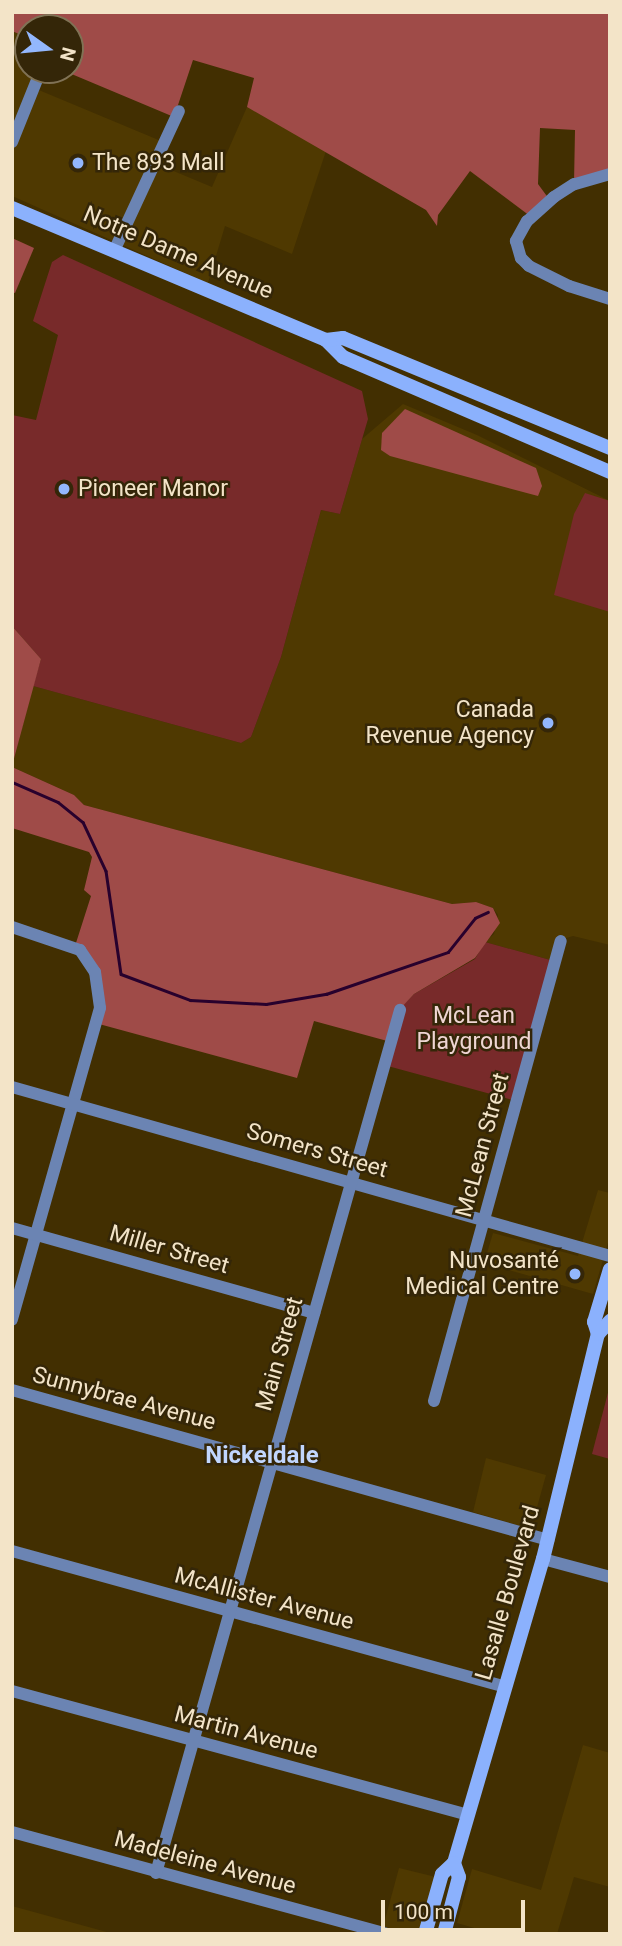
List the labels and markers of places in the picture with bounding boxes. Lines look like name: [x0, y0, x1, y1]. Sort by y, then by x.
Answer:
place label: The 893 Mall: [92, 149, 225, 177]
marker: The 893 Mall: [70, 155, 86, 171]
place label: Pioneer Manor: [78, 475, 228, 503]
marker: Pioneer Manor: [56, 481, 72, 497]
place label: Canada Revenue Agency: [366, 696, 534, 750]
marker: Canada Revenue Agency: [540, 715, 556, 731]
place label: Nuvosanté Medical Centre: [405, 1247, 559, 1301]
marker: Nuvosanté Medical Centre: [565, 1264, 585, 1284]

